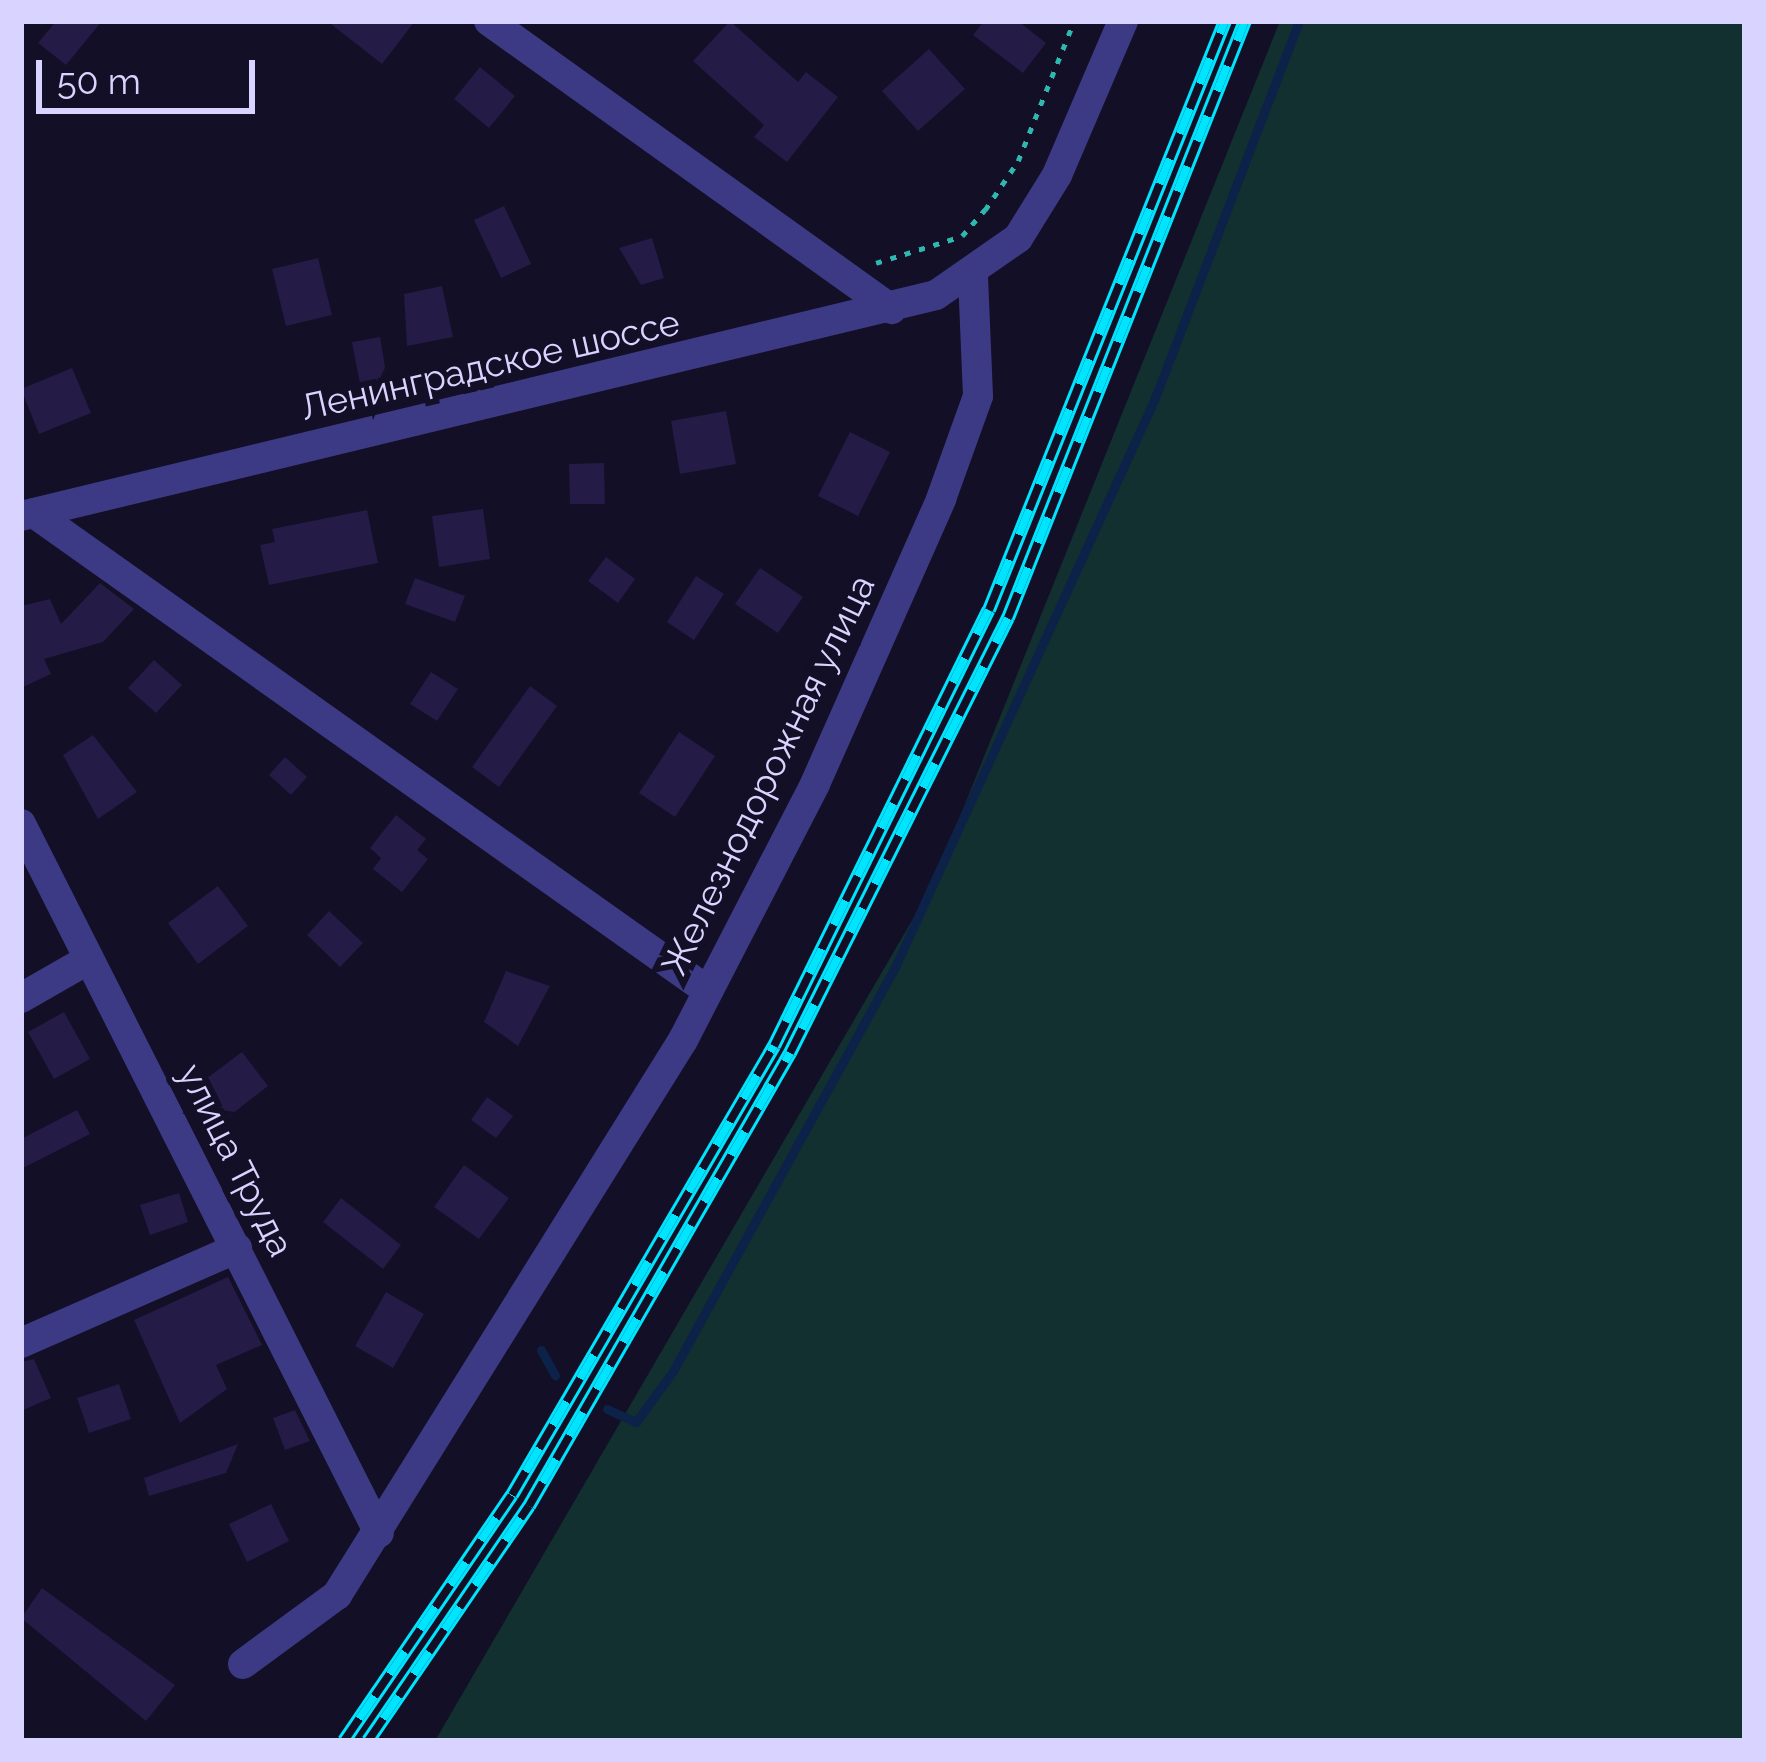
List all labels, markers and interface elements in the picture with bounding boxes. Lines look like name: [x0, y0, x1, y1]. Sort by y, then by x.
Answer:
scale bar: [42, 36, 261, 110]
text: 50 m: [57, 60, 141, 102]
street label: Ленинградское шоссе: [296, 300, 684, 430]
street label: Железнодорожная улица: [652, 567, 884, 983]
street label: улица Труда: [169, 1056, 303, 1264]

